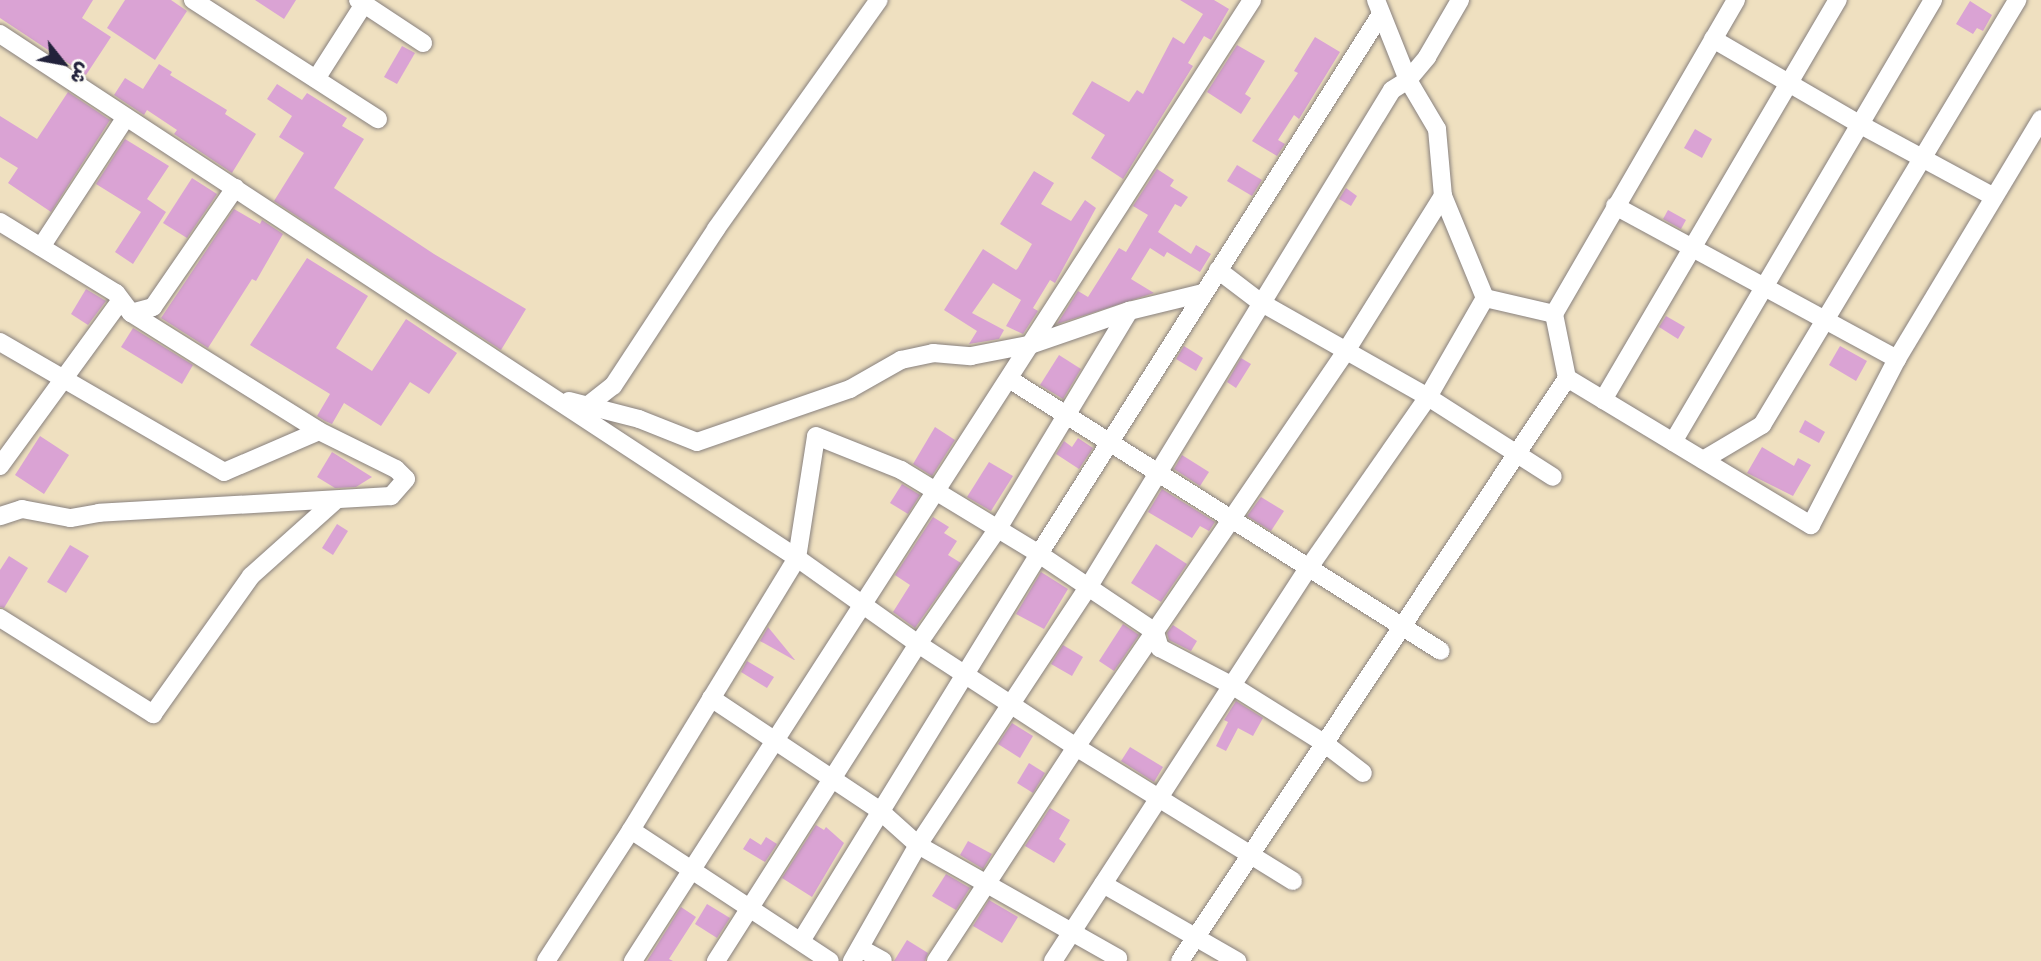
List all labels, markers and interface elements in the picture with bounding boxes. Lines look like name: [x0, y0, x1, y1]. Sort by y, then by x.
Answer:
north arrow: [28, 28, 98, 98]
text: ش: [65, 59, 98, 89]

